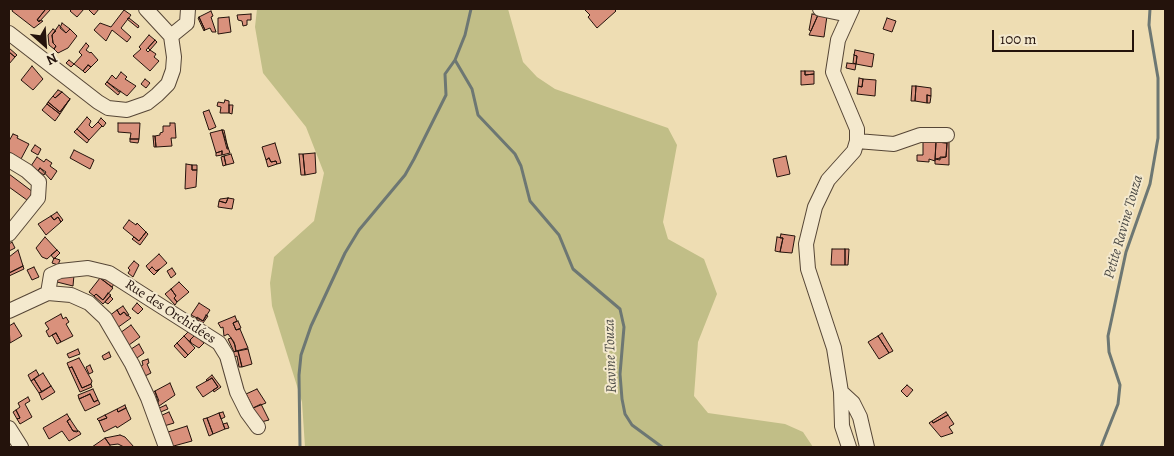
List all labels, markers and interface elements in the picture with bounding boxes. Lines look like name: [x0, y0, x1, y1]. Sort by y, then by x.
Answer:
north arrow: [20, 20, 70, 70]
scale bar: [994, 20, 1136, 52]
text: 100 m: [1000, 29, 1037, 49]
text: N: [43, 48, 61, 70]
water label: Petite Ravine Touza: [1101, 173, 1147, 281]
street label: Rue des Orchidées: [121, 276, 219, 348]
water label: Ravine Touza: [601, 319, 621, 393]

